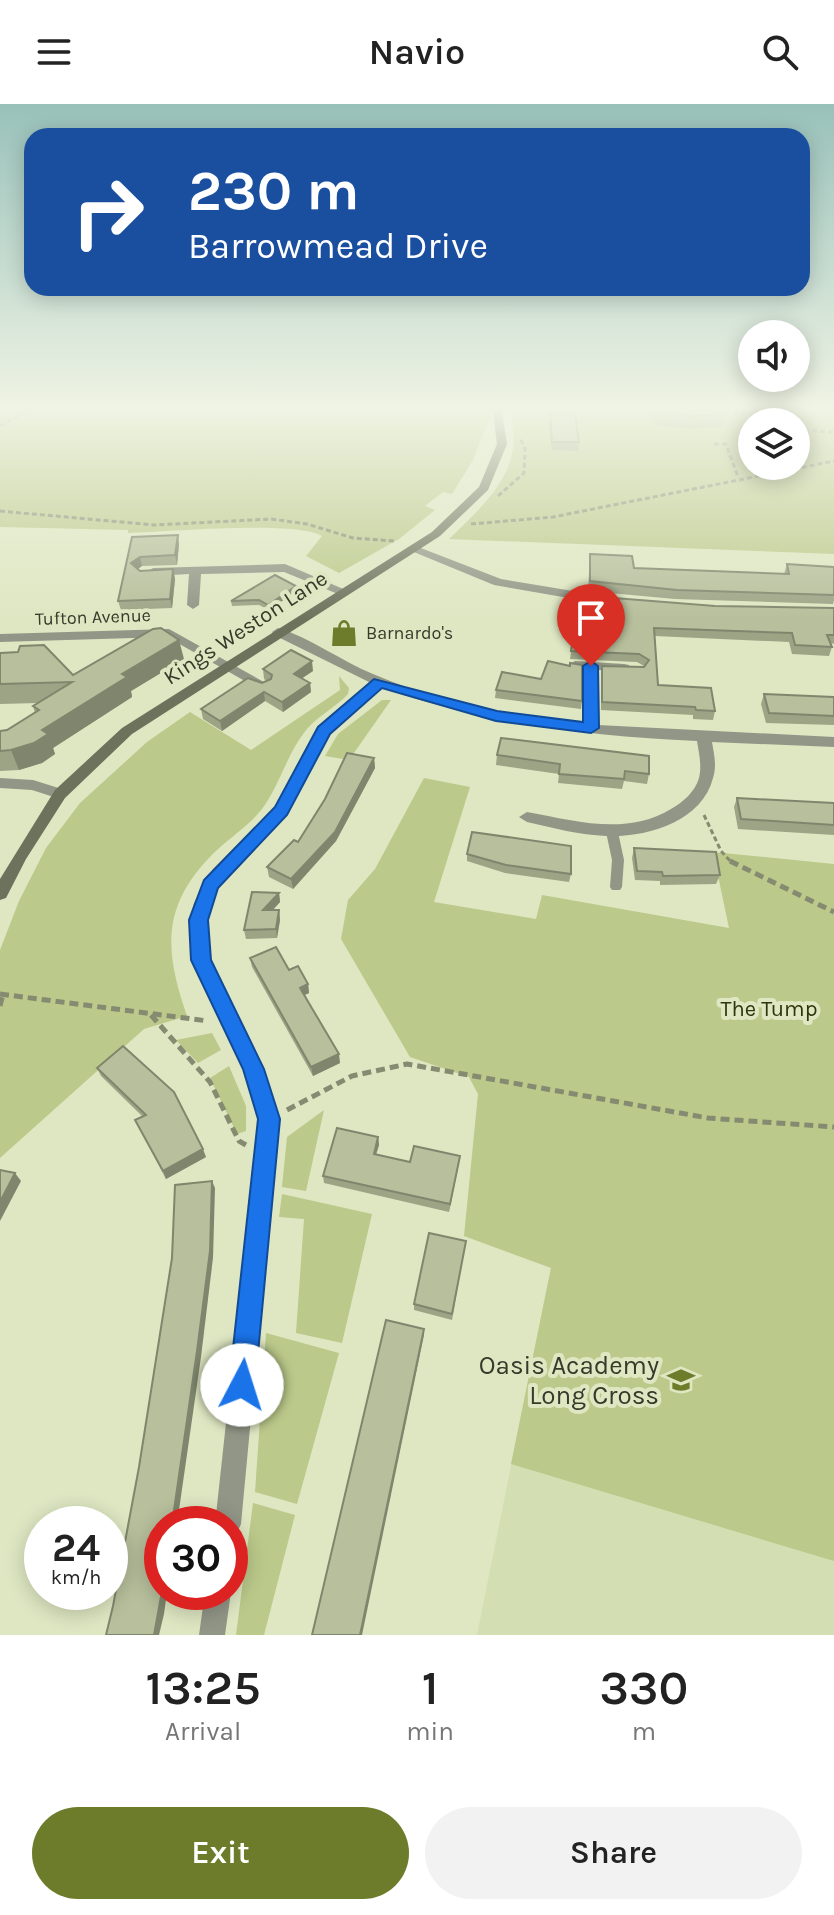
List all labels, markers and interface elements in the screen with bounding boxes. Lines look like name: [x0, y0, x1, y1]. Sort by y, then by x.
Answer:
icon: menu: [32, 30, 76, 74]
icon: search: [758, 30, 802, 74]
text: Navio: [369, 31, 465, 73]
text: 230 m: [188, 158, 359, 223]
icon: right: [56, 160, 160, 264]
text: Barrowmead Drive: [188, 225, 488, 267]
map controls: [738, 320, 810, 480]
button: sound: [738, 320, 810, 392]
button: layers: [738, 408, 810, 480]
street label: Kings Weston Lane: [159, 565, 332, 690]
pin: [557, 584, 625, 666]
icon: arrive: [569, 596, 613, 640]
street label: Tufton Avenue: [35, 604, 151, 630]
shop icon: Barnardo's: [329, 618, 359, 648]
place label: Barnardo's: [366, 622, 453, 644]
park label: The Tump: [720, 996, 818, 1022]
position arrow: [200, 1343, 284, 1427]
place label: Oasis Academy Long Cross: [479, 1350, 659, 1411]
school or university icon: Oasis Academy Long Cross: [666, 1365, 696, 1395]
speed limit sign: 30: [144, 1506, 248, 1610]
text: 24: [52, 1524, 100, 1571]
text: km/h: [51, 1566, 101, 1589]
text: 13:25: [146, 1660, 261, 1716]
text: 1: [422, 1660, 439, 1716]
text: 330: [600, 1660, 688, 1716]
text: Arrival: [165, 1716, 241, 1747]
text: min: [406, 1716, 454, 1747]
text: m: [632, 1716, 656, 1747]
button: Exit: [32, 1807, 409, 1899]
button: Share: [425, 1807, 802, 1899]

